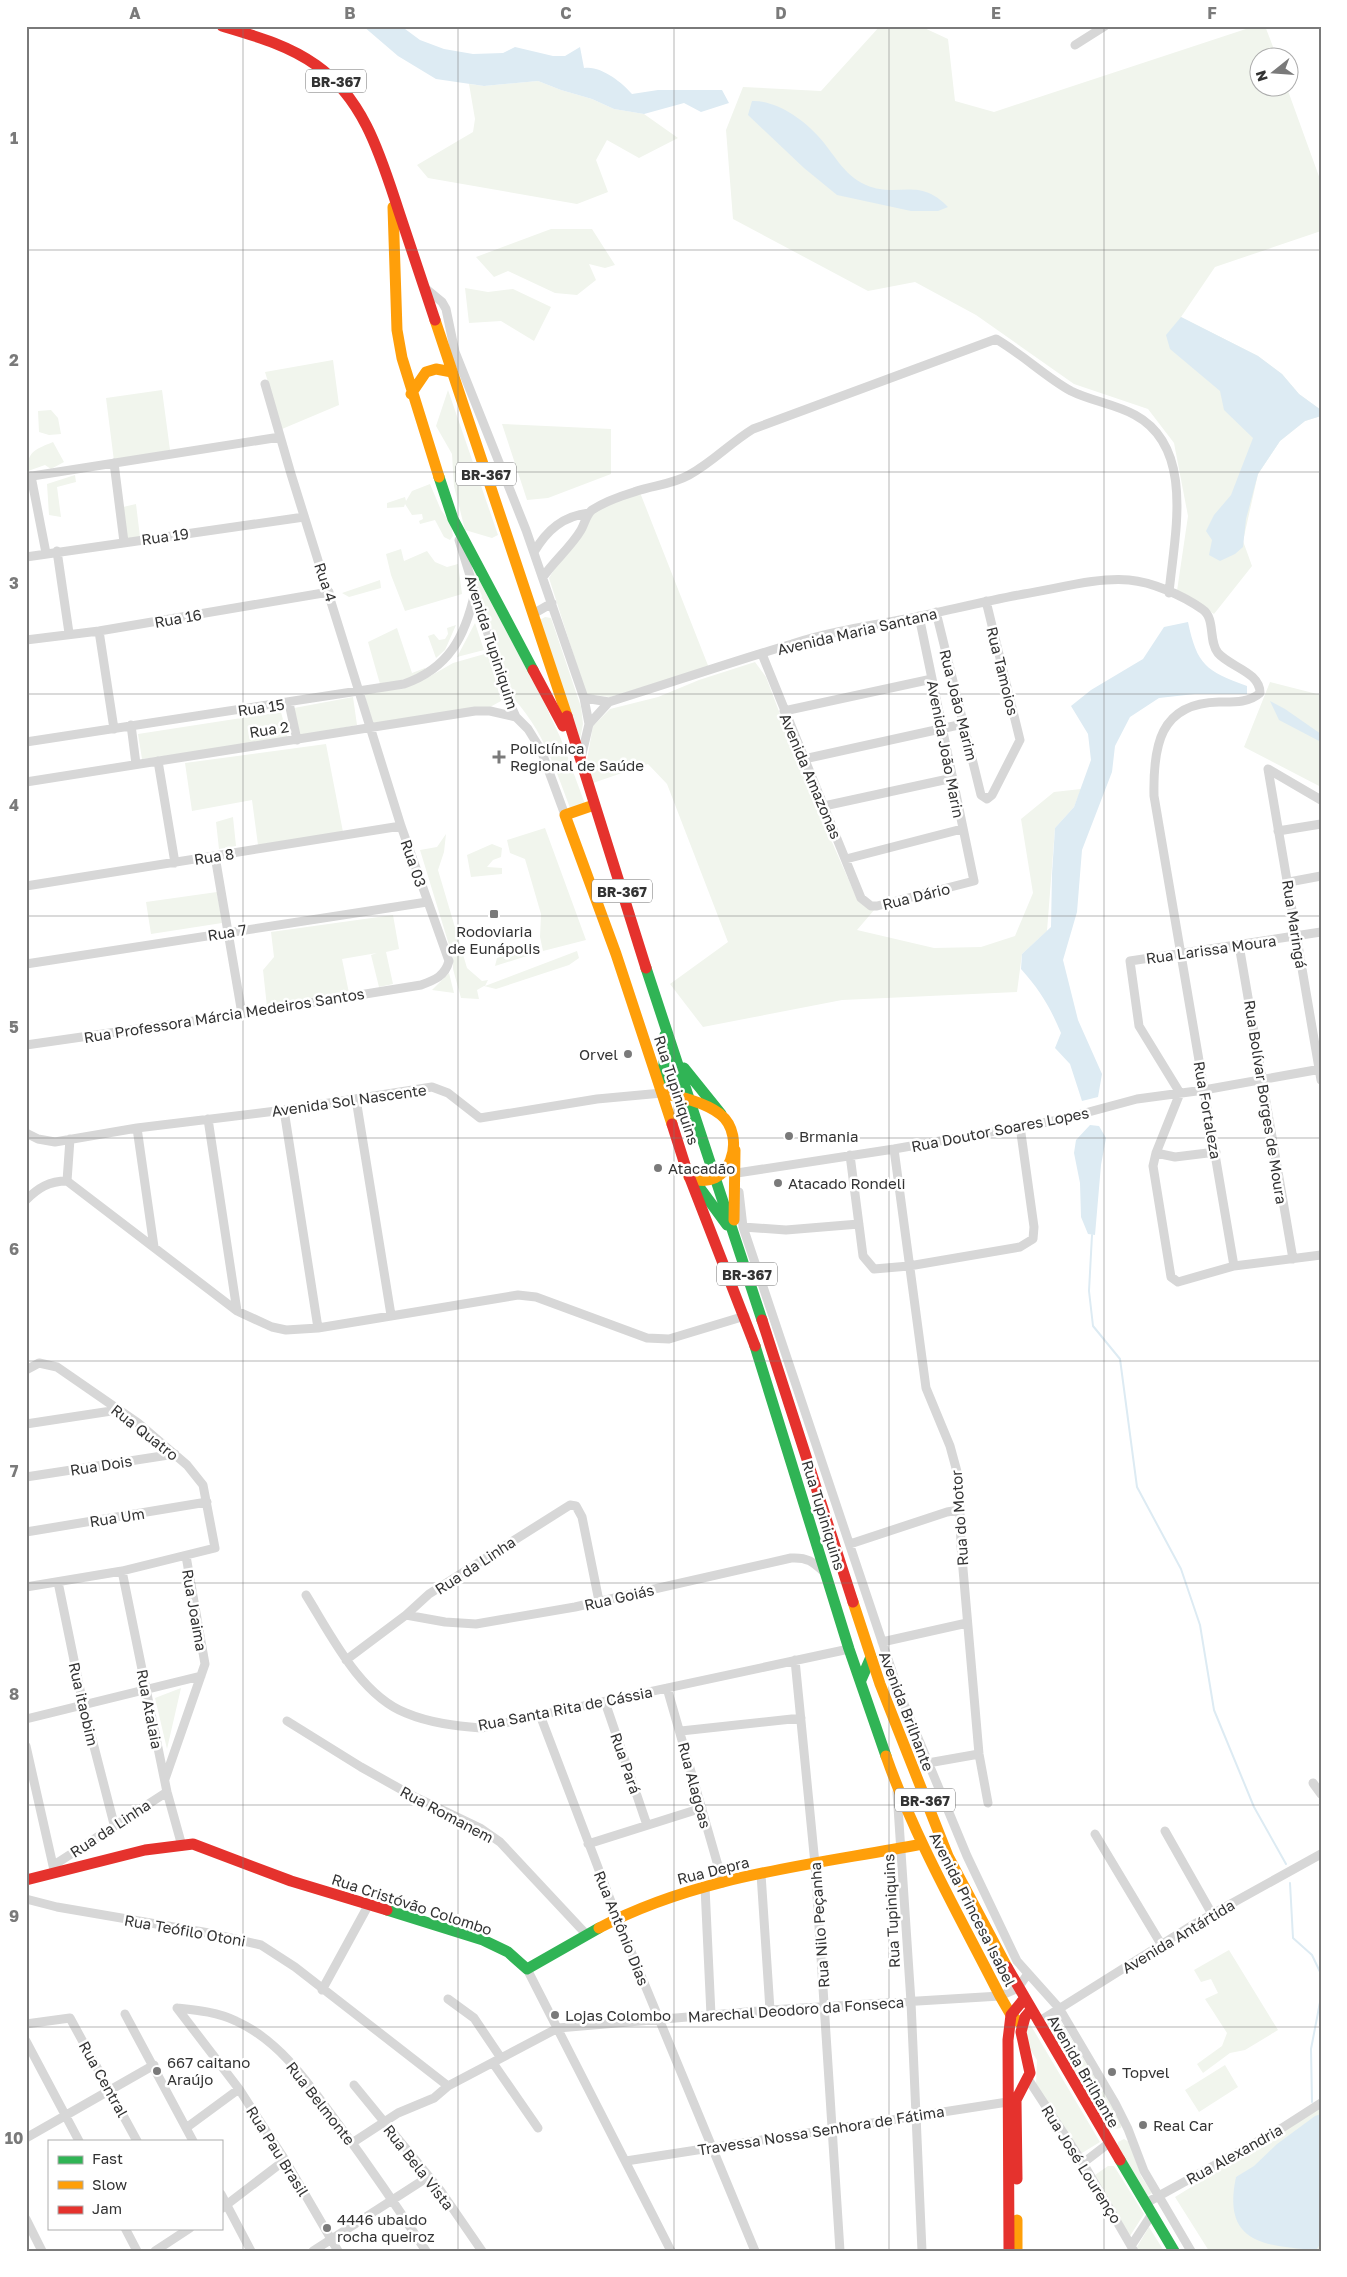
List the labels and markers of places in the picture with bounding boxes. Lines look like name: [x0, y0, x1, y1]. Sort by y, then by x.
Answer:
place label: Policlínica Regional de Saúde: [510, 739, 644, 774]
marker: Policlínica Regional de Saúde: [492, 750, 506, 764]
marker: Rodoviaria de Eunápolis: [488, 908, 500, 920]
place label: Rodoviaria de Eunápolis: [448, 922, 540, 957]
place label: Orvel: [579, 1045, 618, 1063]
marker: Orvel: [622, 1048, 634, 1060]
place label: Brmania: [799, 1127, 858, 1145]
marker: Brmania: [783, 1130, 795, 1142]
place label: Atacadão: [668, 1159, 735, 1177]
marker: Atacadão: [652, 1162, 664, 1174]
place label: Atacado Rondeli: [788, 1174, 906, 1192]
marker: Atacado Rondeli: [772, 1177, 784, 1189]
place label: Lojas Colombo: [565, 2006, 671, 2024]
marker: Lojas Colombo: [549, 2009, 561, 2021]
place label: 667 caitano Araújo: [167, 2053, 250, 2088]
place label: Topvel: [1122, 2063, 1170, 2081]
marker: 667 caitano Araújo: [151, 2065, 163, 2077]
marker: Topvel: [1106, 2066, 1118, 2078]
place label: Real Car: [1153, 2116, 1213, 2134]
marker: Real Car: [1137, 2119, 1149, 2131]
place label: 4446 ubaldo rocha queiroz: [337, 2210, 435, 2245]
marker: 4446 ubaldo rocha queiroz: [321, 2222, 333, 2234]

